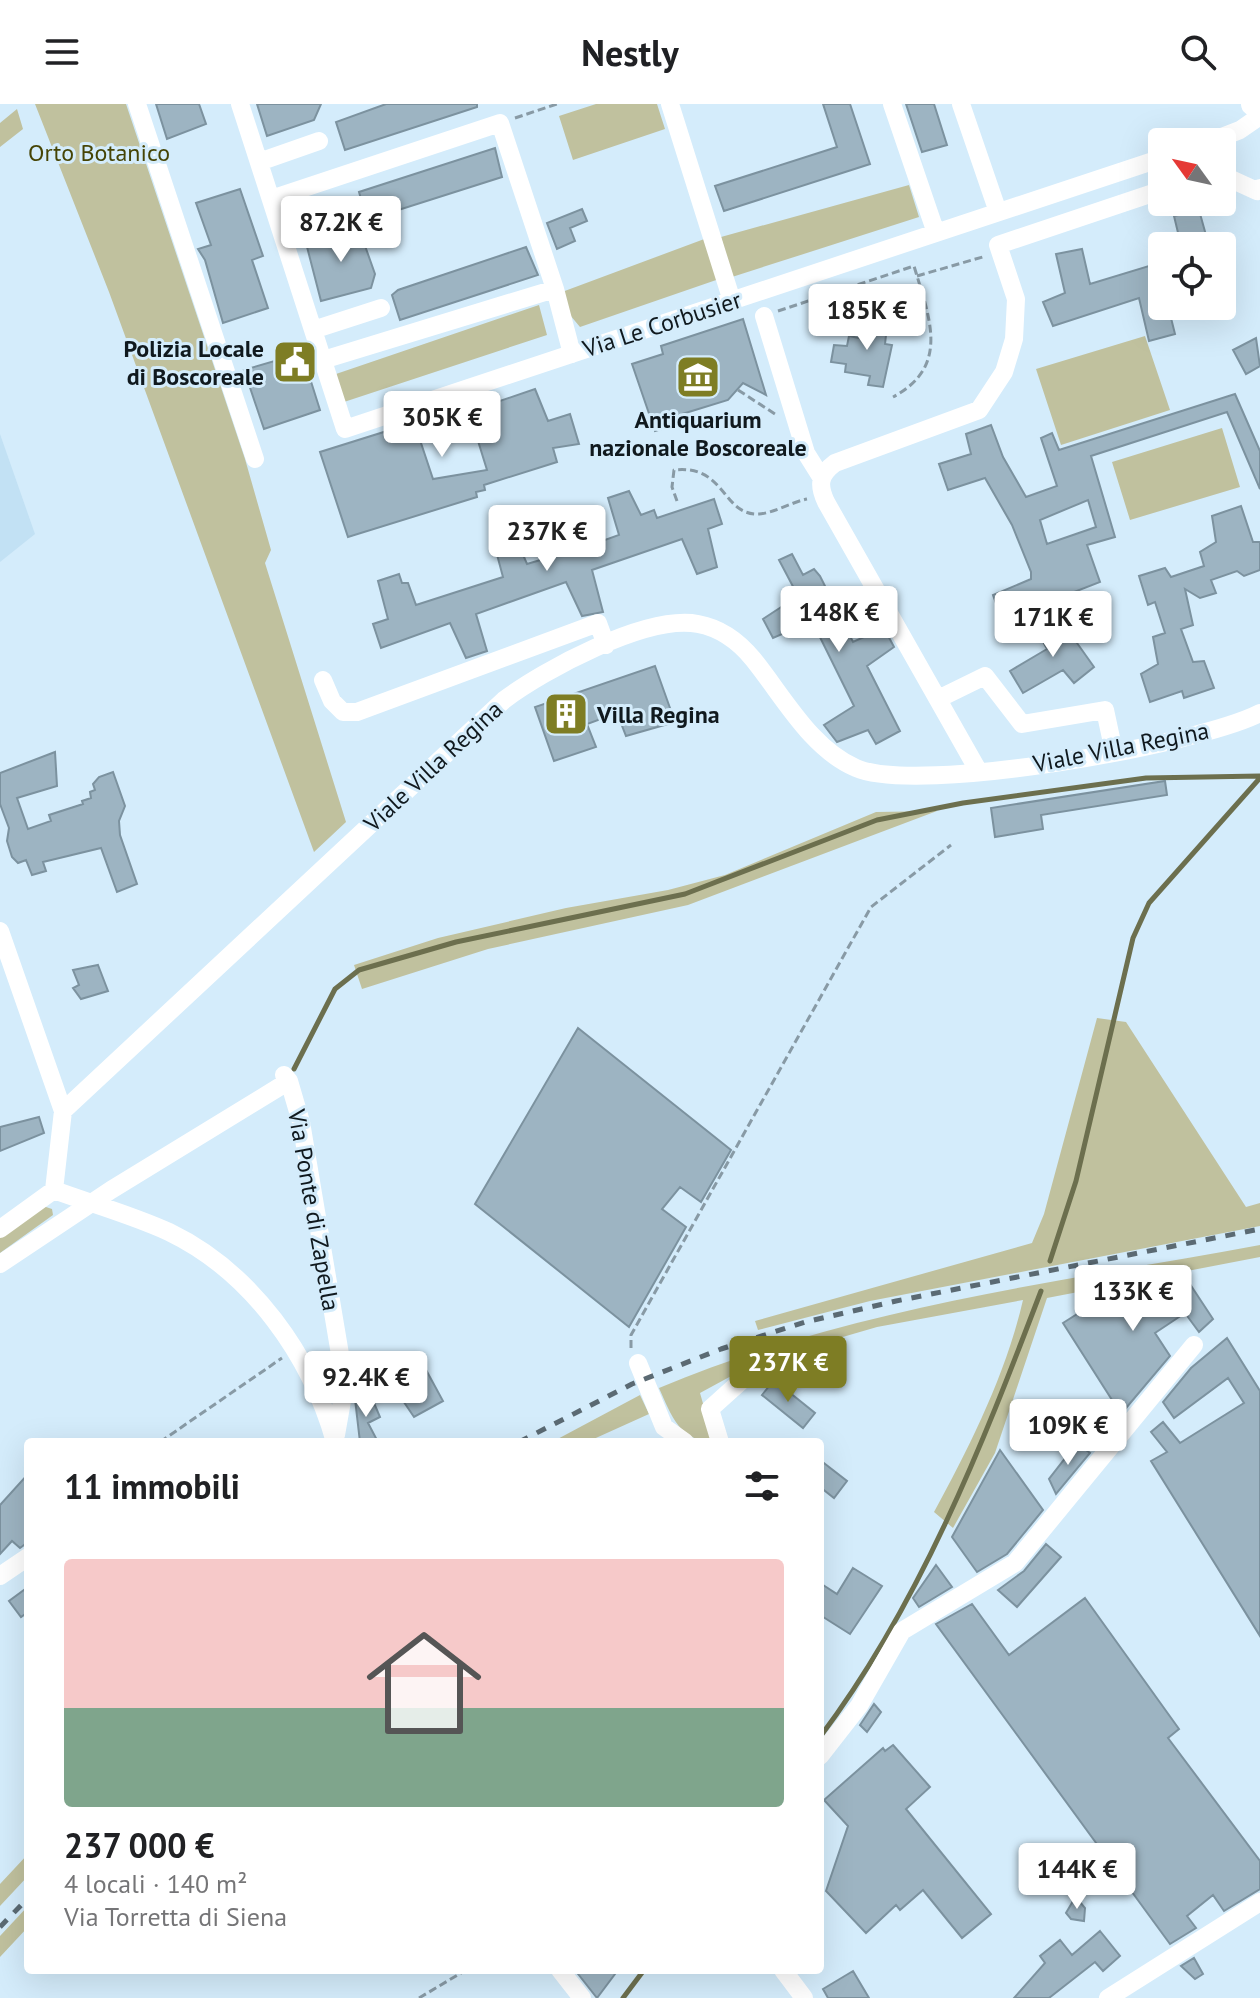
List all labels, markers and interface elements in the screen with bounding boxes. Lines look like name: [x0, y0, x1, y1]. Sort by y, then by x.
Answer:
text: Nestly: [581, 29, 679, 76]
icon: menu: [40, 30, 84, 74]
icon: search: [1176, 30, 1220, 74]
north arrow: [1148, 128, 1236, 216]
map controls: [1148, 128, 1236, 320]
park label: Orto Botanico: [28, 137, 170, 168]
pin: 87.2K €: [267, 196, 415, 264]
text: 87.2K €: [299, 205, 383, 238]
button: locate: [1148, 232, 1236, 320]
street label: Via Le Corbusier: [578, 284, 745, 364]
pin: 185K €: [802, 284, 932, 352]
text: 185K €: [827, 293, 907, 326]
place label: Polizia Locale di Boscoreale: [123, 333, 264, 392]
public building icon: Polizia Locale di Boscoreale: [271, 338, 319, 386]
museum icon: Antiquarium nazionale Boscoreale: [674, 353, 722, 401]
pin: 305K €: [377, 391, 507, 459]
text: 305K €: [402, 400, 482, 433]
place label: Antiquarium nazionale Boscoreale: [589, 404, 807, 463]
pin: 237K €: [482, 505, 612, 573]
text: 237K €: [507, 514, 587, 547]
pin: 148K €: [774, 586, 904, 654]
pin: 171K €: [988, 591, 1118, 659]
text: 148K €: [799, 595, 879, 628]
text: 171K €: [1013, 600, 1093, 633]
building icon: Villa Regina: [542, 690, 590, 738]
street label: Viale Villa Regina: [356, 694, 509, 839]
place label: Villa Regina: [596, 699, 720, 730]
street label: Viale Villa Regina: [1029, 715, 1212, 779]
street label: Via Ponte di Zapella: [281, 1106, 347, 1313]
pin: 133K €: [1068, 1265, 1198, 1333]
text: 133K €: [1093, 1274, 1173, 1307]
pin: 237K €: [723, 1336, 853, 1404]
text: 237K €: [748, 1345, 828, 1378]
pin: 92.4K €: [292, 1351, 440, 1419]
text: 92.4K €: [322, 1360, 410, 1393]
pin: 109K €: [1003, 1399, 1133, 1467]
text: 109K €: [1028, 1408, 1108, 1441]
text: 11 immobili: [64, 1464, 240, 1508]
icon: filters: [740, 1464, 784, 1508]
icon: home: [352, 1611, 496, 1755]
text: 237 000 €: [64, 1823, 214, 1867]
pin: 144K €: [1012, 1843, 1142, 1911]
text: 144K €: [1037, 1852, 1117, 1885]
text: 4 locali · 140 m²: [64, 1867, 247, 1900]
text: Via Torretta di Siena: [64, 1900, 287, 1933]

